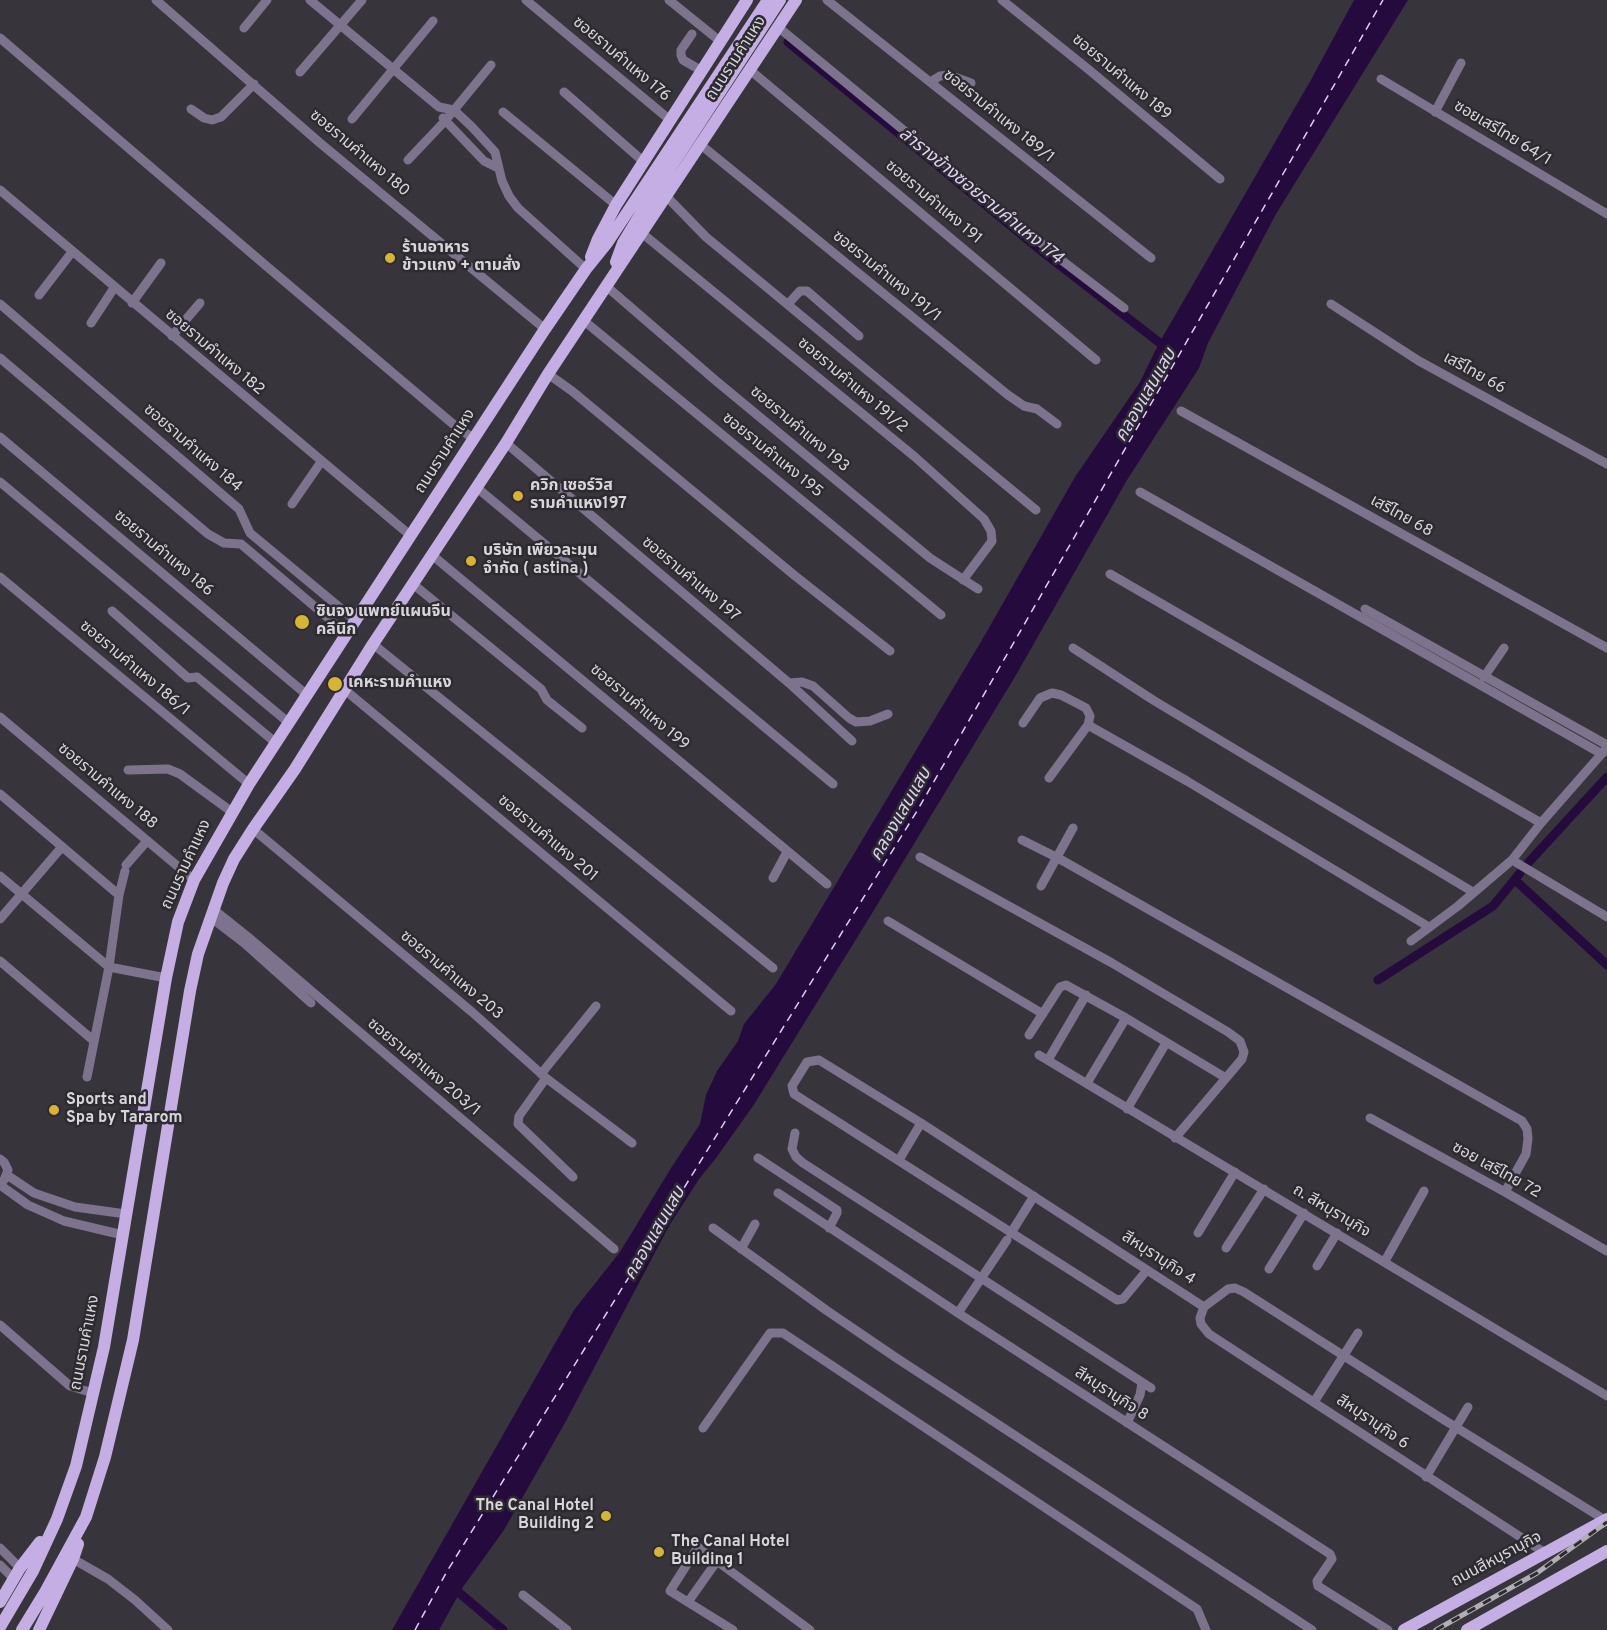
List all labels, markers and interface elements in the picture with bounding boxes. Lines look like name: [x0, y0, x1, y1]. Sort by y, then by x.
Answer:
street label: ซอยรามคำแหง 176: [568, 13, 674, 107]
street label: ถนนรามคำแหง: [703, 13, 771, 105]
street label: ซอยรามคำแหง 189: [1067, 31, 1175, 125]
street label: ซอยรามคำแหง 189/1: [938, 66, 1058, 168]
street label: ซอยเสรีไทย 64/1: [1450, 97, 1554, 171]
street label: ซอยรามคำแหง 180: [305, 107, 413, 201]
water label: ลำรางข้างซอยรามคำแหง 174: [893, 124, 1067, 270]
street label: ซอยรามคำแหง 191: [881, 157, 985, 249]
street label: ซอยรามคำแหง 191/1: [828, 227, 944, 327]
place label: ร้านอาหาร ข้าวแกง + ตามสั่ง: [402, 239, 521, 277]
marker: ร้านอาหาร ข้าวแกง + ตามสั่ง: [383, 251, 397, 265]
street label: ซอยรามคำแหง 182: [160, 306, 268, 400]
street label: ซอยรามคำแหง 191/2: [793, 334, 911, 438]
water label: คลองแสนแสบ: [1112, 346, 1182, 446]
street label: เสรีไทย 66: [1439, 349, 1509, 399]
street label: ซอยรามคำแหง 193: [745, 383, 853, 477]
street label: ซอยรามคำแหง 184: [139, 401, 245, 497]
street label: ถนนรามคำแหง: [412, 406, 480, 498]
street label: ซอยรามคำแหง 195: [718, 409, 826, 503]
place label: ควิก เซอร์วิส รามคำแหง197: [530, 477, 627, 515]
marker: ควิก เซอร์วิส รามคำแหง197: [511, 489, 525, 503]
street label: เสรีไทย 68: [1366, 492, 1436, 542]
street label: ซอยรามคำแหง 186: [109, 507, 217, 601]
street label: ซอยรามคำแหง 197: [637, 533, 743, 627]
place label: บริษัท เพียวละมุน จำกัด ( astina ): [483, 542, 598, 580]
marker: บริษัท เพียวละมุน จำกัด ( astina ): [464, 554, 478, 568]
place label: ซินจง แพทย์แผนจีน คลีนิก: [316, 603, 451, 641]
marker: ซินจง แพทย์แผนจีน คลีนิก: [293, 613, 311, 631]
street label: ซอยรามคำแหง 186/1: [75, 617, 193, 721]
street label: ซอยรามคำแหง 199: [585, 661, 693, 755]
place label: เคหะรามคำแหง: [348, 674, 452, 694]
marker: เคหะรามคำแหง: [326, 675, 344, 693]
street label: ซอยรามคำแหง 188: [53, 740, 161, 834]
water label: คลองแสนแสบ: [867, 765, 937, 865]
street label: ซอยรามคำแหง 201: [493, 792, 601, 886]
street label: ถนนรามคำแหง: [158, 817, 216, 913]
street label: ซอยรามคำแหง 203: [396, 927, 506, 1025]
street label: ซอยรามคำแหง 203/1: [362, 1015, 484, 1121]
place label: Sports and Spa by Tararom: [66, 1091, 182, 1129]
marker: Sports and Spa by Tararom: [47, 1103, 61, 1117]
street label: ซอย เสรีไทย 72: [1448, 1139, 1544, 1203]
street label: ถ. สีหบุรานุกิจ: [1289, 1181, 1373, 1243]
water label: คลองแสนแสบ: [621, 1184, 691, 1284]
street label: สีหบุรานุกิจ 4: [1117, 1228, 1199, 1290]
street label: ถนนรามคำแหง: [67, 1294, 105, 1392]
street label: สีหบุรานุกิจ 8: [1071, 1364, 1151, 1426]
street label: สีหบุรานุกิจ 6: [1332, 1392, 1412, 1454]
place label: The Canal Hotel Building 2: [475, 1497, 594, 1535]
marker: The Canal Hotel Building 2: [599, 1509, 613, 1523]
street label: ถนนสีหบุรานุกิจ: [1448, 1528, 1546, 1592]
place label: The Canal Hotel Building 1: [671, 1533, 790, 1571]
marker: The Canal Hotel Building 1: [652, 1545, 666, 1559]

